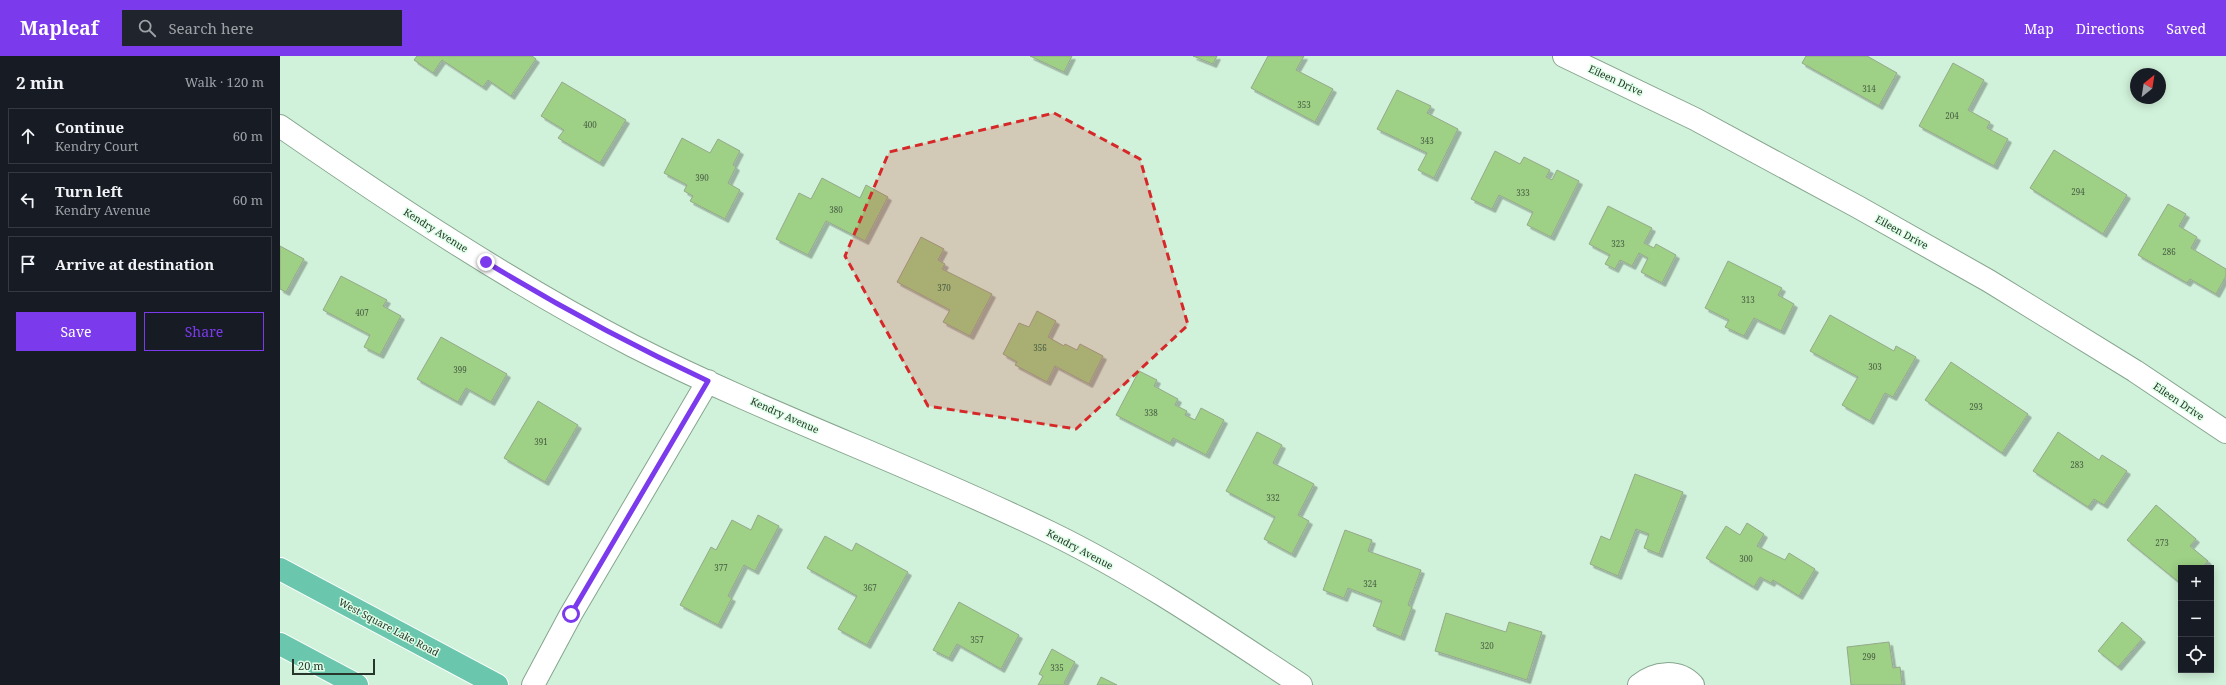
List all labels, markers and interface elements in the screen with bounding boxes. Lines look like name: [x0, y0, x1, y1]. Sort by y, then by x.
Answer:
search box: [122, 10, 402, 46]
text: Mapleaf: [20, 15, 98, 41]
icon: search: [136, 17, 158, 39]
text: Search here: [168, 18, 254, 38]
text: Map: [2024, 19, 2054, 38]
text: Directions: [2076, 19, 2144, 38]
text: Saved: [2166, 19, 2206, 38]
street label: Eileen Drive: [1586, 61, 1646, 99]
north arrow: [2130, 68, 2166, 104]
text: 2 min: [16, 71, 64, 94]
text: Walk · 120 m: [185, 73, 264, 91]
house number: 314: [1862, 83, 1876, 94]
house number: 353: [1297, 99, 1311, 110]
house number: 204: [1945, 110, 1959, 121]
text: Continue: [55, 117, 124, 137]
house number: 400: [583, 119, 597, 130]
icon: ahead: [17, 125, 39, 147]
text: 60 m: [233, 127, 263, 145]
house number: 343: [1420, 135, 1434, 146]
text: Kendry Court: [55, 137, 138, 155]
house number: 390: [695, 172, 709, 183]
text: Turn left: [55, 181, 123, 201]
house number: 294: [2071, 186, 2085, 197]
house number: 333: [1516, 187, 1530, 198]
icon: left: [17, 189, 39, 211]
text: 60 m: [233, 191, 263, 209]
text: Kendry Avenue: [55, 201, 150, 219]
house number: 380: [829, 204, 843, 215]
street label: Kendry Avenue: [401, 205, 471, 255]
street label: Eileen Drive: [1873, 212, 1931, 252]
house number: 323: [1611, 238, 1625, 249]
house number: 286: [2162, 246, 2176, 257]
icon: arrive: [17, 253, 39, 275]
route end: [477, 253, 495, 271]
text: Arrive at destination: [55, 254, 214, 274]
house number: 370: [937, 282, 951, 293]
house number: 313: [1741, 294, 1755, 305]
house number: 407: [355, 307, 369, 318]
button: Save: [16, 312, 136, 351]
button: Share: [144, 312, 264, 351]
house number: 356: [1033, 342, 1047, 353]
house number: 303: [1868, 361, 1882, 372]
house number: 399: [453, 364, 467, 375]
street label: Eileen Drive: [2151, 379, 2207, 423]
street label: Kendry Avenue: [749, 394, 821, 436]
house number: 293: [1969, 401, 1983, 412]
house number: 338: [1144, 407, 1158, 418]
house number: 391: [534, 436, 548, 447]
house number: 283: [2070, 459, 2084, 470]
house number: 332: [1266, 492, 1280, 503]
street label: Kendry Avenue: [1044, 526, 1116, 572]
house number: 273: [2155, 537, 2169, 548]
house number: 300: [1739, 553, 1753, 564]
house number: 377: [714, 562, 728, 573]
map controls: [2178, 565, 2214, 673]
button: +: [2178, 565, 2214, 601]
house number: 324: [1363, 578, 1377, 589]
house number: 367: [863, 582, 877, 593]
street label: West Square Lake Road: [336, 595, 442, 659]
button: −: [2178, 601, 2214, 637]
route start: [562, 605, 580, 623]
house number: 357: [970, 634, 984, 645]
button: locate: [2178, 637, 2214, 673]
house number: 320: [1480, 640, 1494, 651]
house number: 299: [1862, 651, 1876, 662]
scale bar: [292, 657, 375, 676]
text: 20 m: [298, 658, 324, 673]
house number: 335: [1050, 662, 1064, 673]

